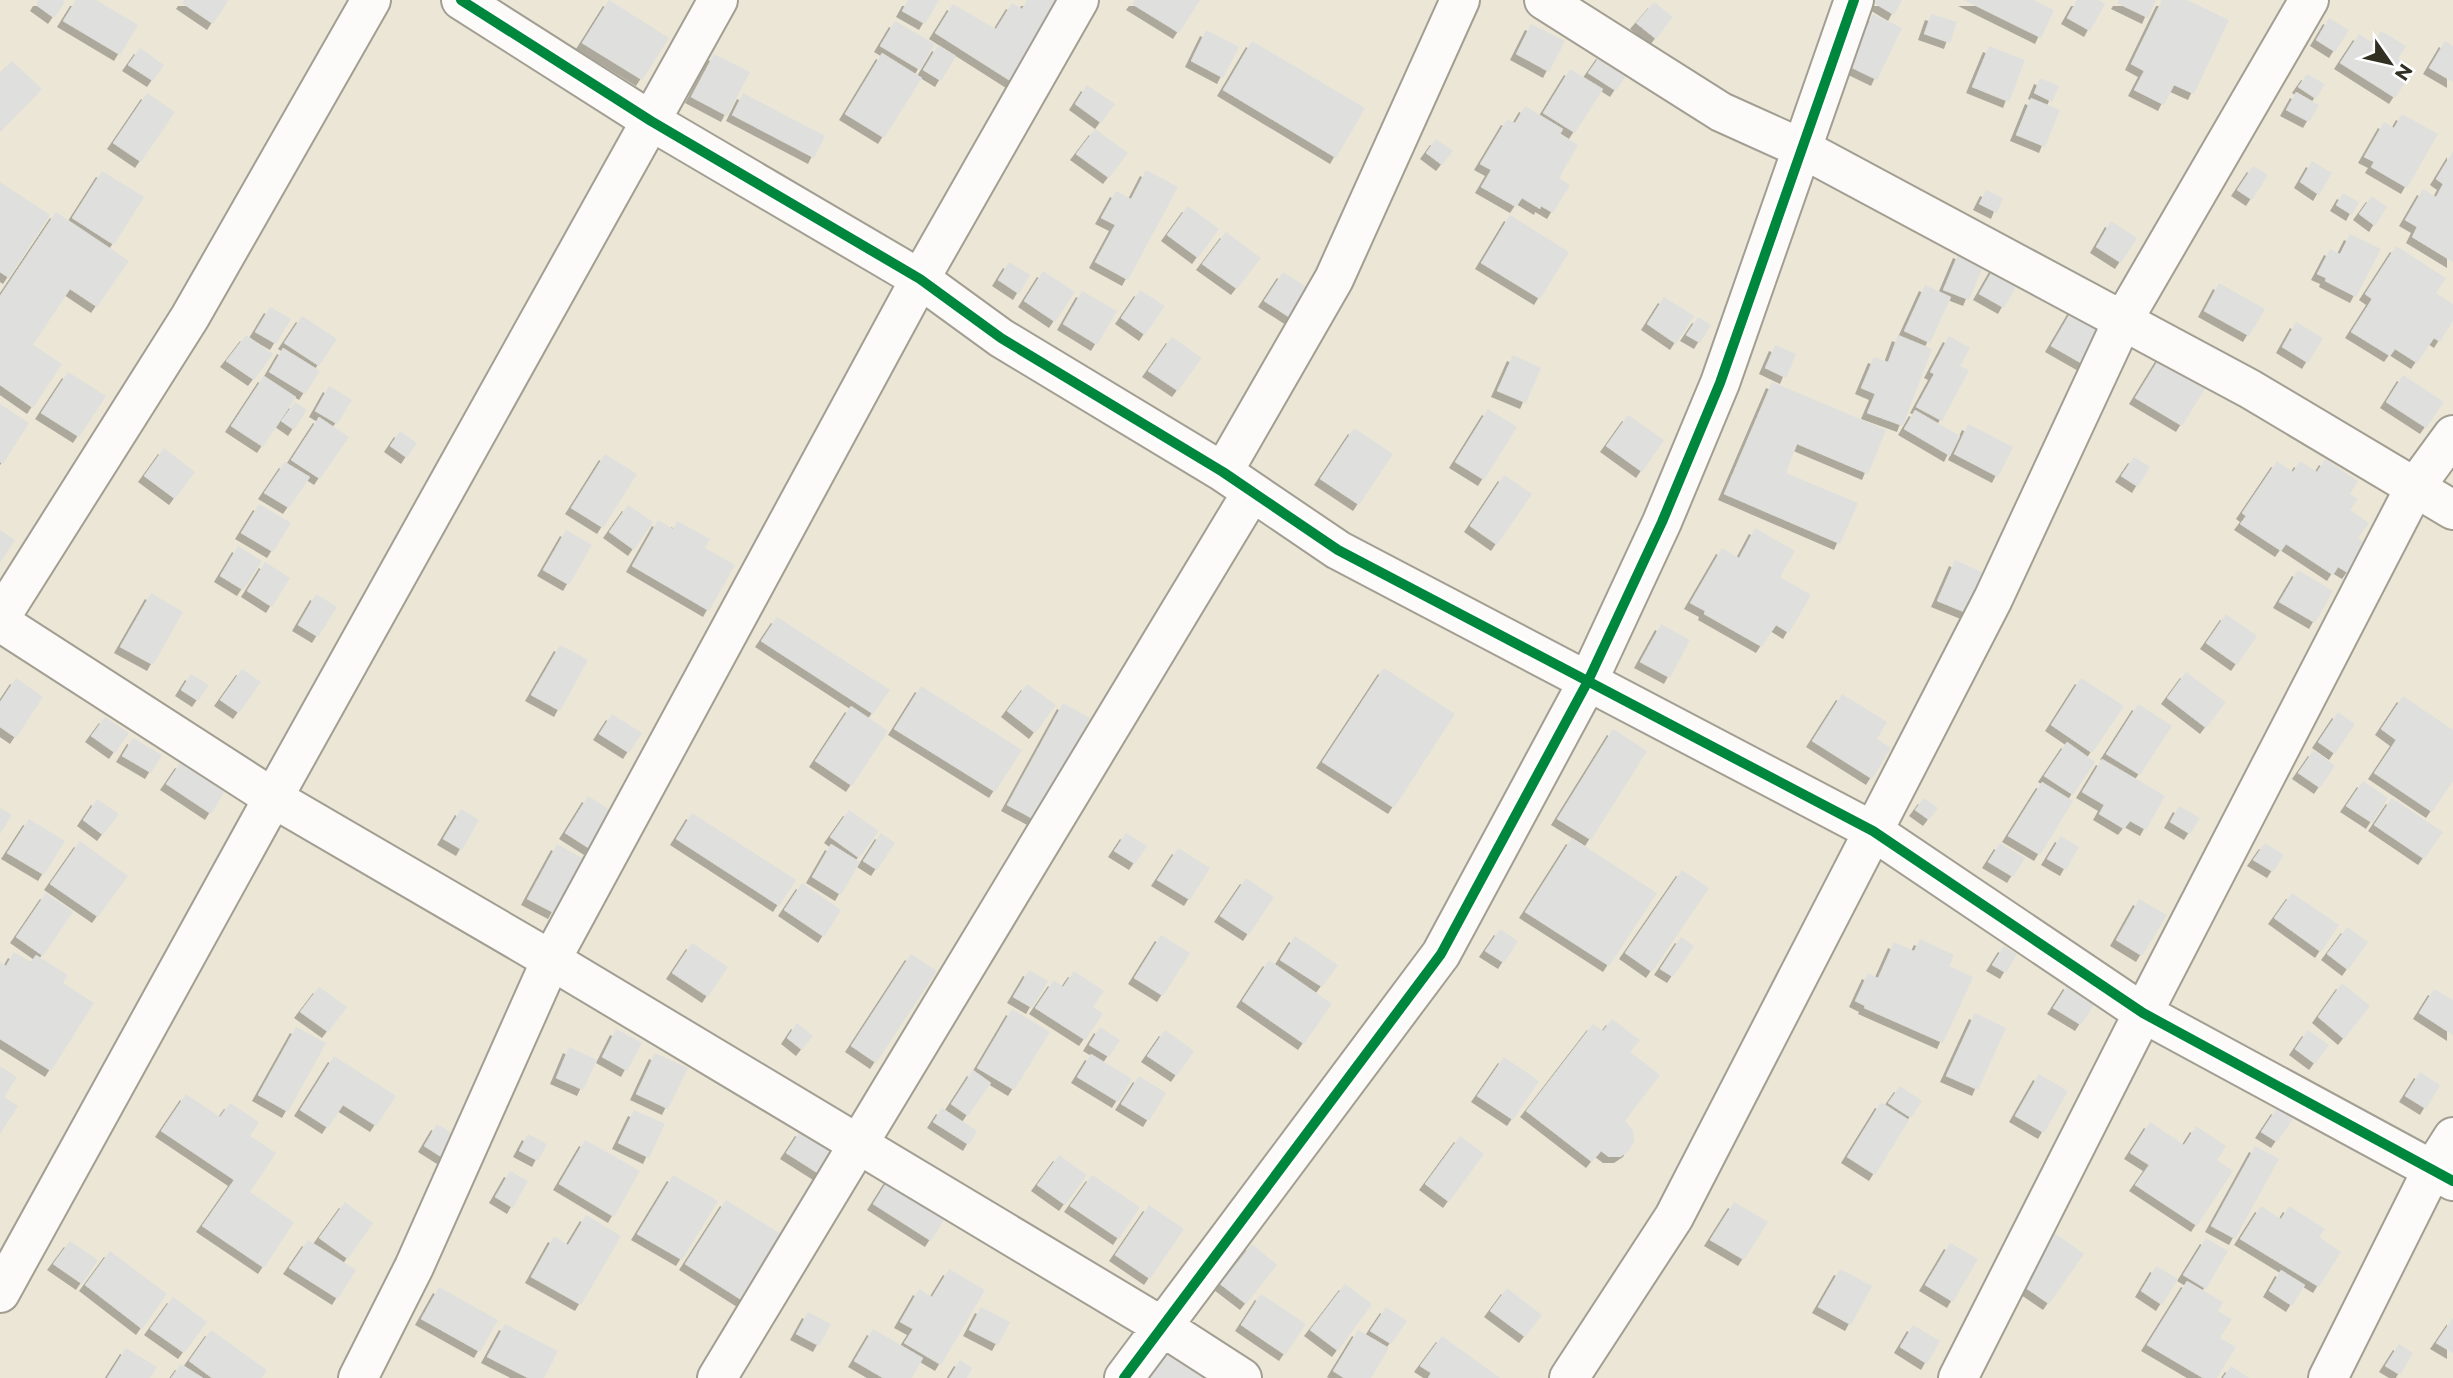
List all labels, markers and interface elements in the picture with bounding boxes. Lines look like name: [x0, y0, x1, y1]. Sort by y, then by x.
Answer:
north arrow: [2355, 28, 2425, 98]
text: N: [2390, 59, 2418, 85]

